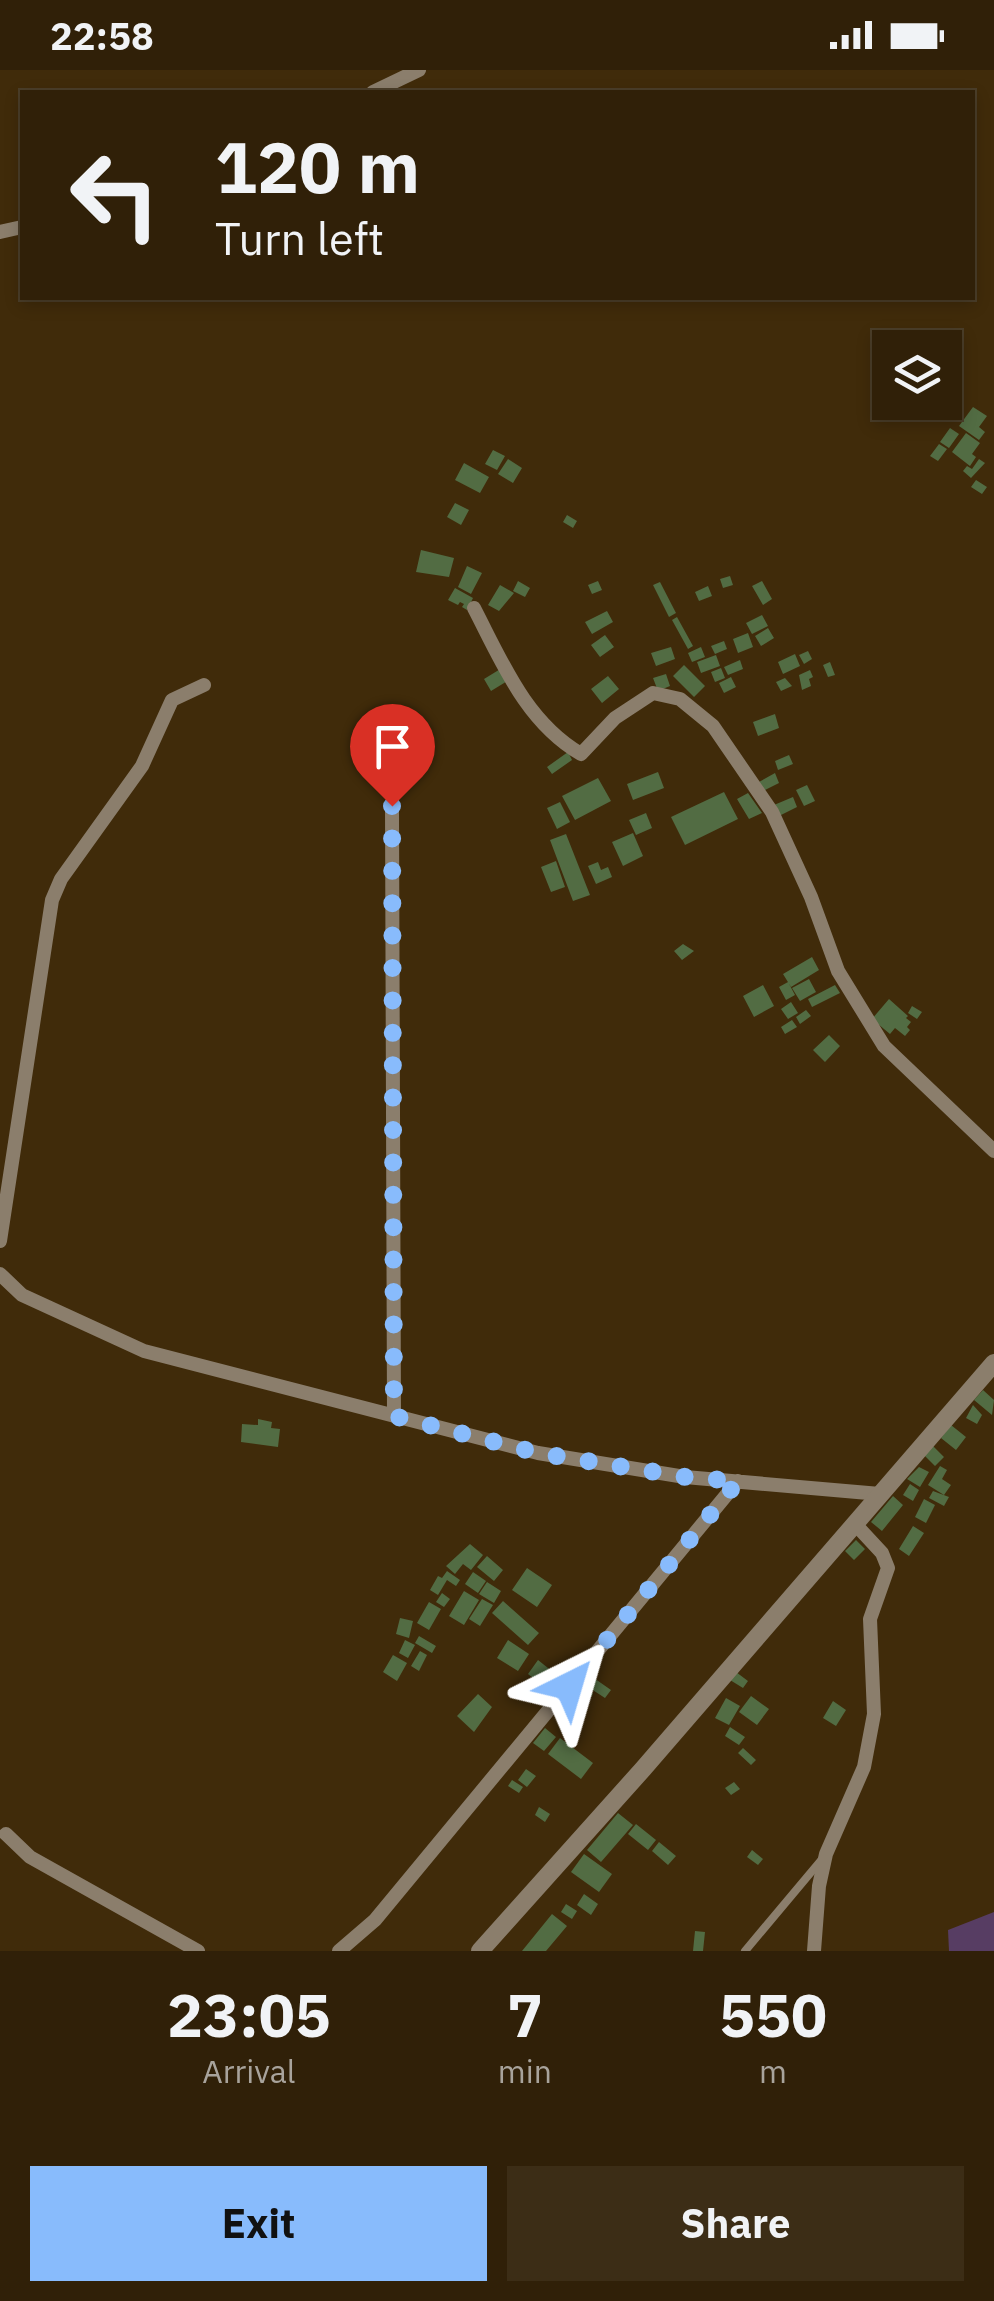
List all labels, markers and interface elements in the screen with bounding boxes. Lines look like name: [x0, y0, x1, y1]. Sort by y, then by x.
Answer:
text: 22:58: [50, 11, 154, 60]
text: 120 m: [215, 121, 420, 212]
icon: left: [50, 130, 180, 260]
text: Turn left: [215, 209, 384, 267]
map controls: [872, 330, 962, 420]
button: layers: [872, 330, 962, 420]
pin: [350, 704, 435, 807]
icon: arrive: [365, 719, 420, 774]
position arrow: [517, 1634, 621, 1738]
text: 23:05: [167, 1975, 331, 2054]
text: 7: [507, 1975, 543, 2054]
text: 550: [719, 1975, 827, 2054]
text: Arrival: [202, 2050, 296, 2092]
text: min: [498, 2050, 552, 2092]
text: m: [759, 2050, 787, 2092]
button: Exit: [30, 2166, 487, 2281]
button: Share: [507, 2166, 964, 2281]

